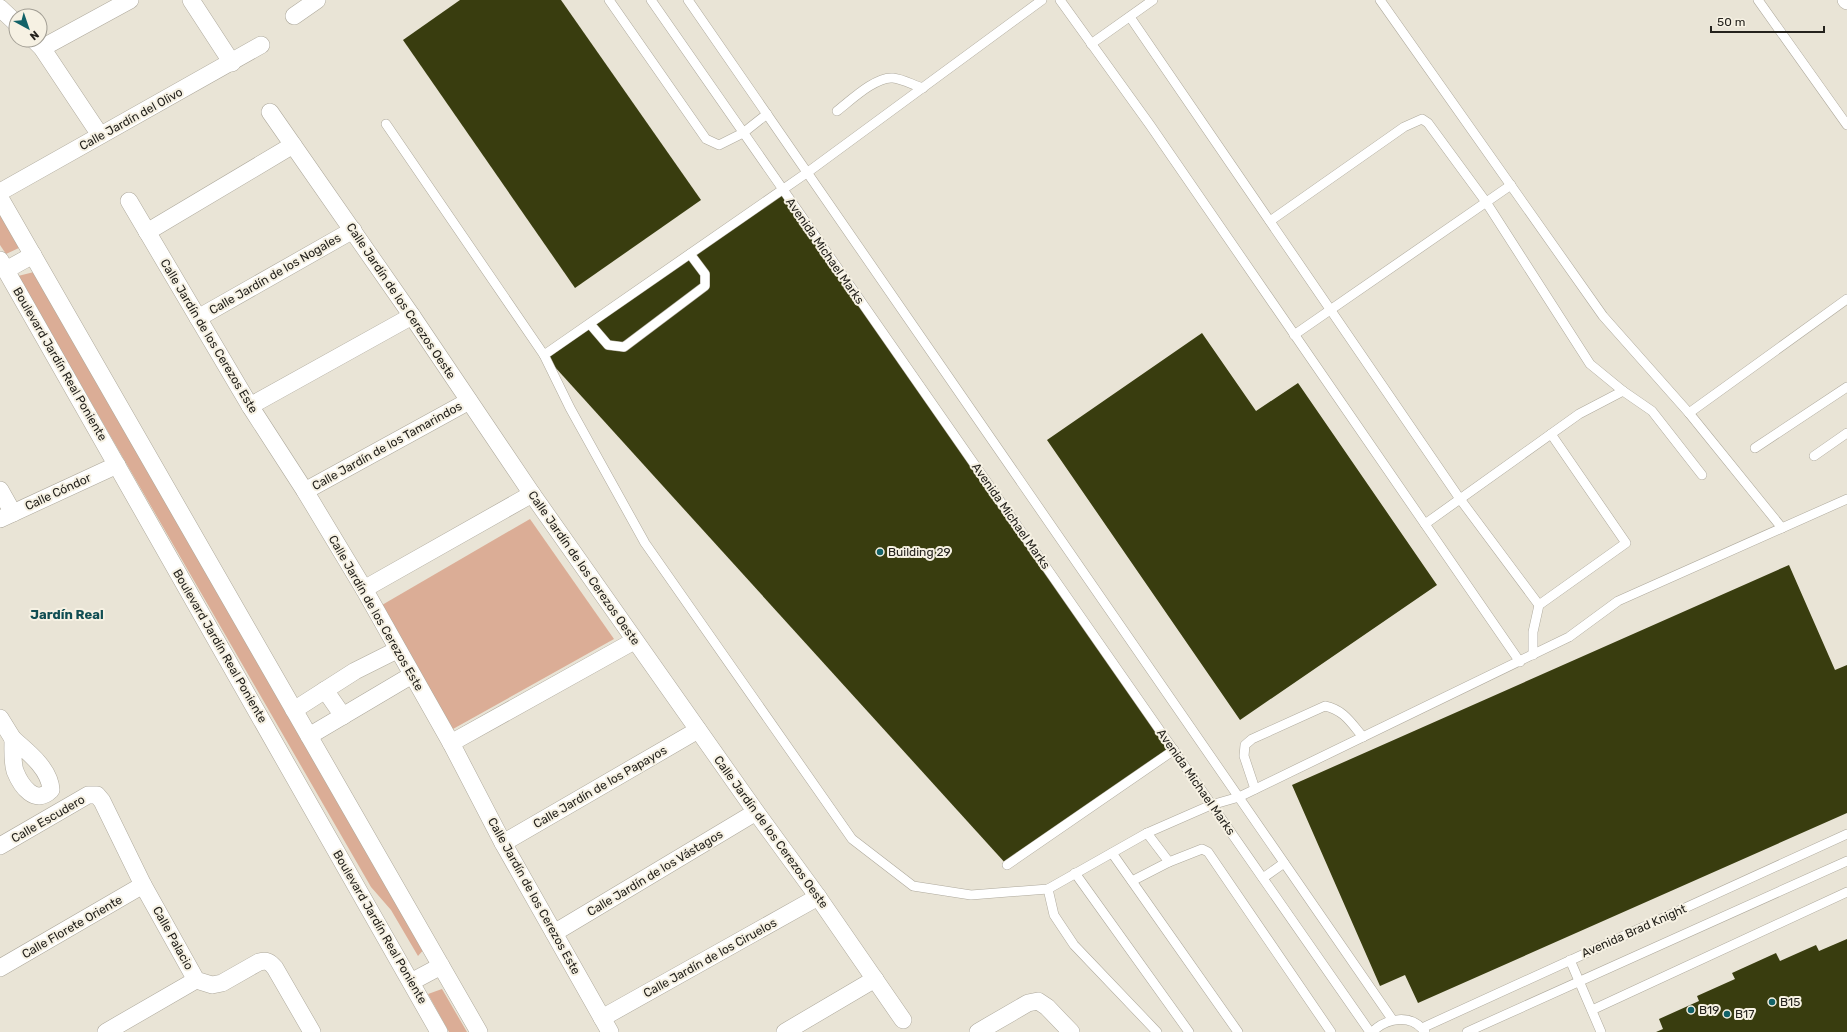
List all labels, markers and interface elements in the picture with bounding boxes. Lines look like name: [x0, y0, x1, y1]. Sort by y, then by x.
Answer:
north arrow: [8, 8, 48, 48]
scale bar: [1711, 8, 1824, 34]
text: 50 m: [1717, 15, 1745, 29]
text: N: [27, 28, 41, 43]
street label: Calle Jardín del Olivo: [77, 85, 185, 153]
street label: Avenida Michael Marks: [783, 195, 867, 307]
street label: Calle Jardín de los Cerezos Oeste: [344, 220, 459, 382]
street label: Calle Jardín de los Nogales: [207, 231, 343, 317]
street label: Calle Jardín de los Cerezos Este: [157, 256, 261, 416]
street label: Boulevard Jardín Real Poniente: [10, 285, 110, 443]
street label: Calle Jardín de los Tamarindos: [310, 399, 464, 493]
street label: Avenida Michael Marks: [969, 460, 1053, 572]
street label: Calle Cóndor: [23, 471, 93, 513]
street label: Calle Jardín de los Cerezos Oeste: [525, 488, 643, 648]
street label: Calle Jardín de los Cerezos Este: [326, 533, 427, 694]
place label: Building 29: [888, 545, 951, 559]
marker: Building 29: [875, 547, 885, 557]
street label: Boulevard Jardín Real Poniente: [170, 567, 270, 725]
district label: Jardín Real: [30, 607, 104, 622]
street label: Avenida Michael Marks: [1154, 726, 1238, 838]
street label: Calle Jardín de los Papayos: [531, 743, 669, 831]
street label: Calle Jardín de los Cerezos Oeste: [711, 753, 831, 911]
street label: Calle Escudero: [9, 792, 87, 846]
street label: Calle Jardín de los Cerezos Este: [485, 815, 583, 977]
street label: Calle Jardín de los Vástagos: [585, 827, 725, 919]
street label: Boulevard Jardín Real Poniente: [330, 848, 430, 1006]
street label: Calle Florete Oriente: [19, 892, 125, 961]
street label: Avenida Brad Knight: [1579, 901, 1689, 960]
street label: Calle Palacio: [150, 904, 196, 972]
street label: Calle Jardín de los Ciruelos: [641, 916, 779, 1000]
place label: B15: [1780, 995, 1800, 1009]
marker: B15: [1767, 997, 1777, 1007]
place label: B19: [1699, 1003, 1719, 1017]
marker: B19: [1686, 1005, 1696, 1015]
place label: B17: [1735, 1007, 1754, 1021]
marker: B17: [1722, 1009, 1732, 1019]

